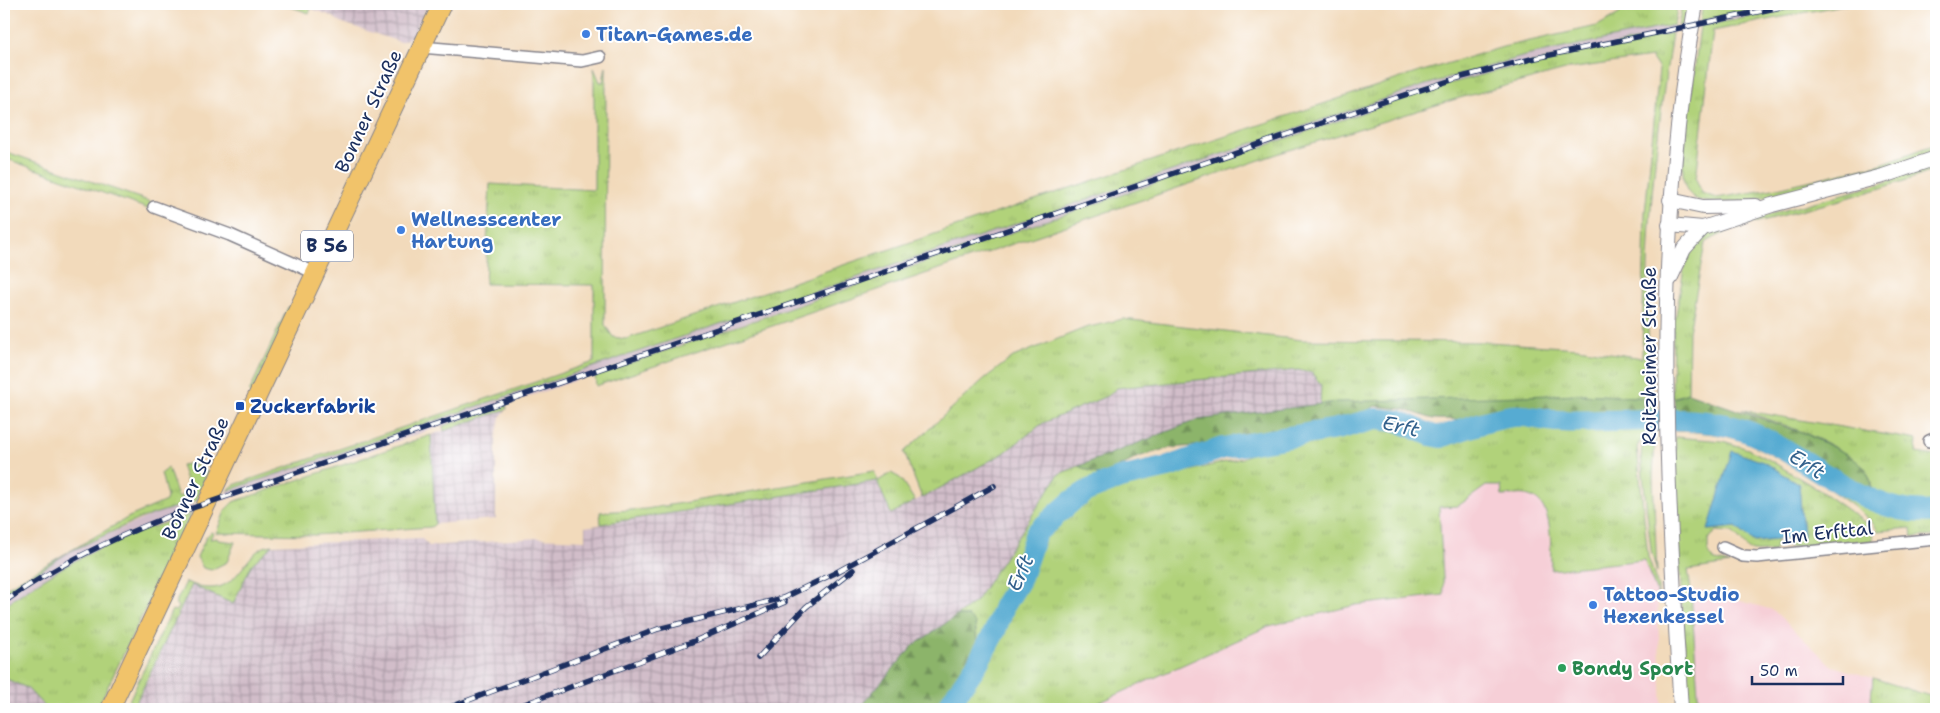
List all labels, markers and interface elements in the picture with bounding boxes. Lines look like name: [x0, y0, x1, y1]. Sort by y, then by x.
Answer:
place label: Titan-Games.de: [596, 22, 753, 47]
marker: Titan-Games.de: [580, 28, 592, 40]
street label: Bonner Straße: [329, 46, 408, 177]
place label: Wellnesscenter Hartung: [411, 207, 561, 254]
marker: Wellnesscenter Hartung: [395, 224, 407, 236]
road number: B 56: [301, 230, 353, 262]
street label: Roitzheimer Straße: [1637, 267, 1662, 445]
place label: Zuckerfabrik: [250, 394, 376, 419]
marker: Zuckerfabrik: [234, 400, 246, 412]
water label: Erft: [1380, 409, 1422, 443]
street label: Bonner Straße: [156, 413, 235, 544]
water label: Erft: [1784, 443, 1830, 485]
street label: Im Erfttal: [1780, 515, 1875, 550]
water label: Erft: [1001, 550, 1040, 595]
place label: Tattoo-Studio Hexenkessel: [1603, 582, 1740, 629]
marker: Tattoo-Studio Hexenkessel: [1587, 599, 1599, 611]
scale bar: [1752, 653, 1844, 685]
place label: Bondy Sport: [1572, 656, 1693, 681]
text: 50 m: [1760, 661, 1798, 681]
marker: Bondy Sport: [1556, 662, 1568, 674]

